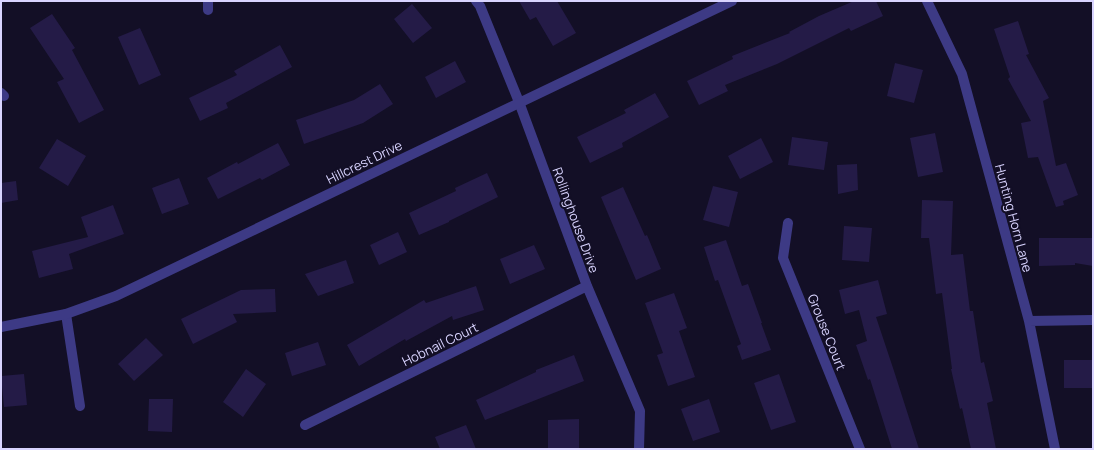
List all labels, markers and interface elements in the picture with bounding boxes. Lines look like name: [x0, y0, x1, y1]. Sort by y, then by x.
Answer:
street label: Hillcrest Drive: [323, 136, 405, 188]
street label: Hunting Horn Lane: [991, 162, 1037, 274]
street label: Rollinghouse Drive: [549, 165, 604, 276]
street label: Grouse Court: [804, 291, 850, 373]
street label: Hobnail Court: [399, 318, 481, 370]

